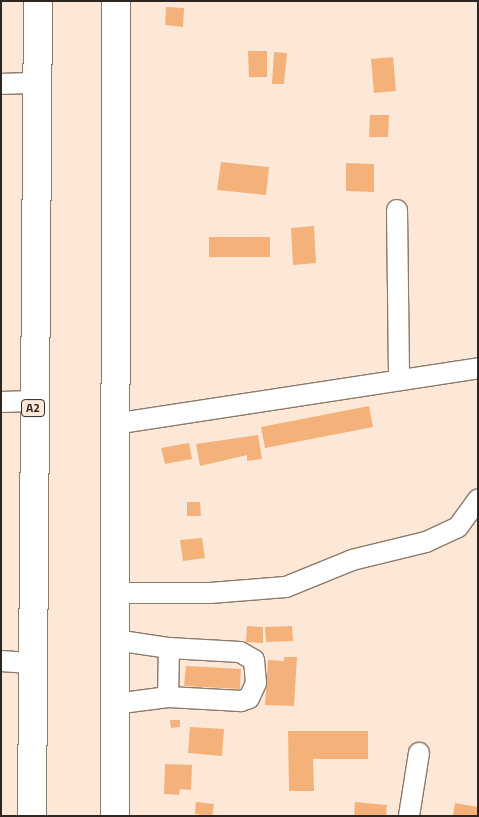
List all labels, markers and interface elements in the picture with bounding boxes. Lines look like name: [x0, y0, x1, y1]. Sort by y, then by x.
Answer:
road number: A2: [20, 398, 46, 418]

